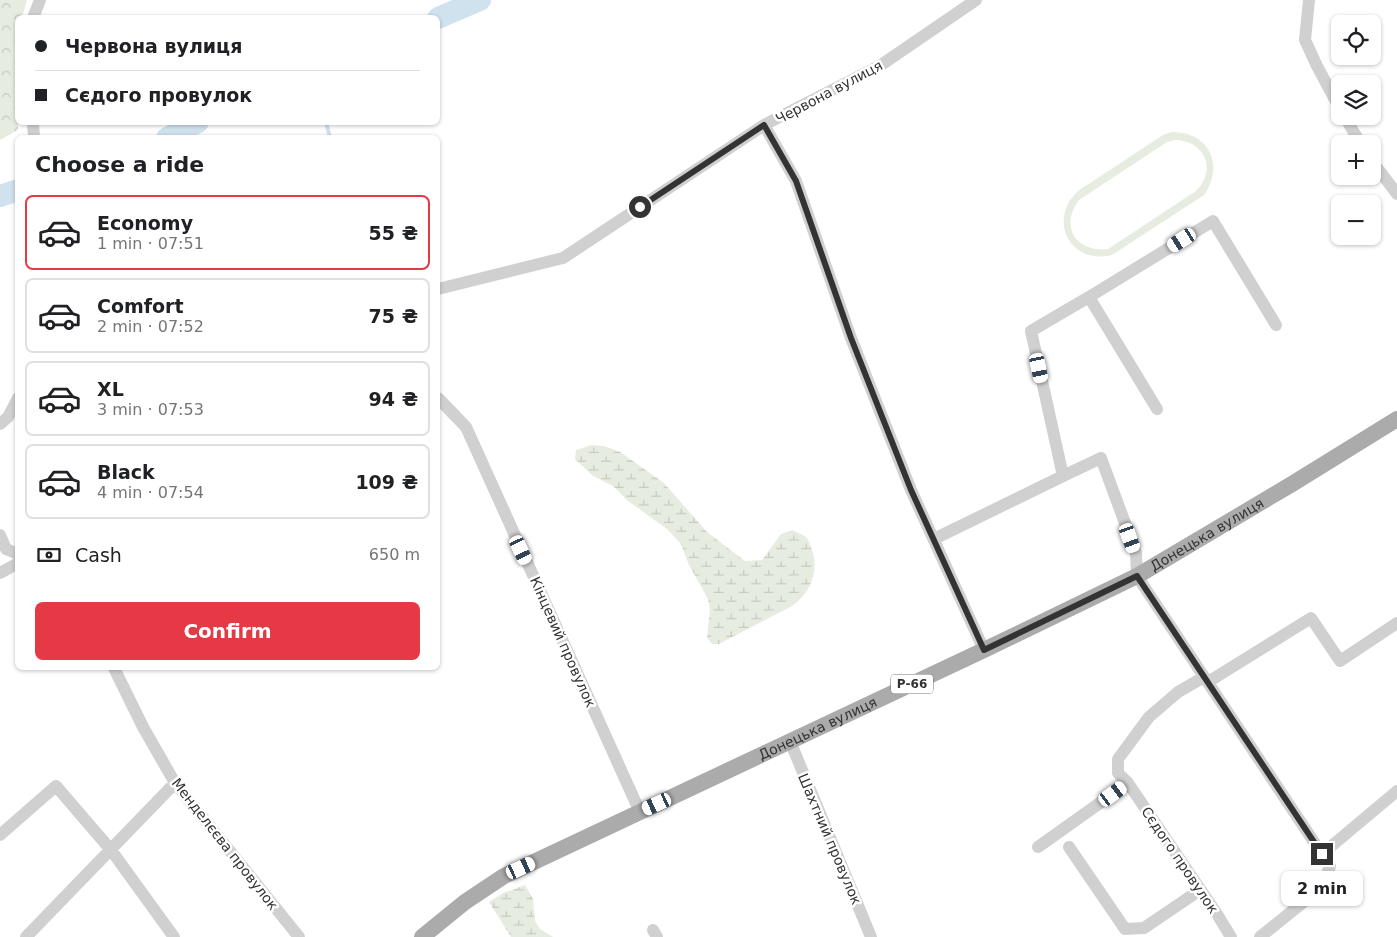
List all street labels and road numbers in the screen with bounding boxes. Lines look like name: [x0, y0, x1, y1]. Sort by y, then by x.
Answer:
street label: Червона вулиця: [773, 57, 885, 127]
street label: Донецька вулиця: [1147, 495, 1266, 574]
street label: Кінцевий провулок: [527, 574, 599, 710]
road number: Р-66: [891, 674, 933, 694]
street label: Донецька вулиця: [756, 694, 880, 763]
street label: Шахтний провулок: [795, 771, 865, 907]
street label: Менделєєва провулок: [169, 775, 281, 913]
street label: Сєдого провулок: [1138, 804, 1222, 916]

